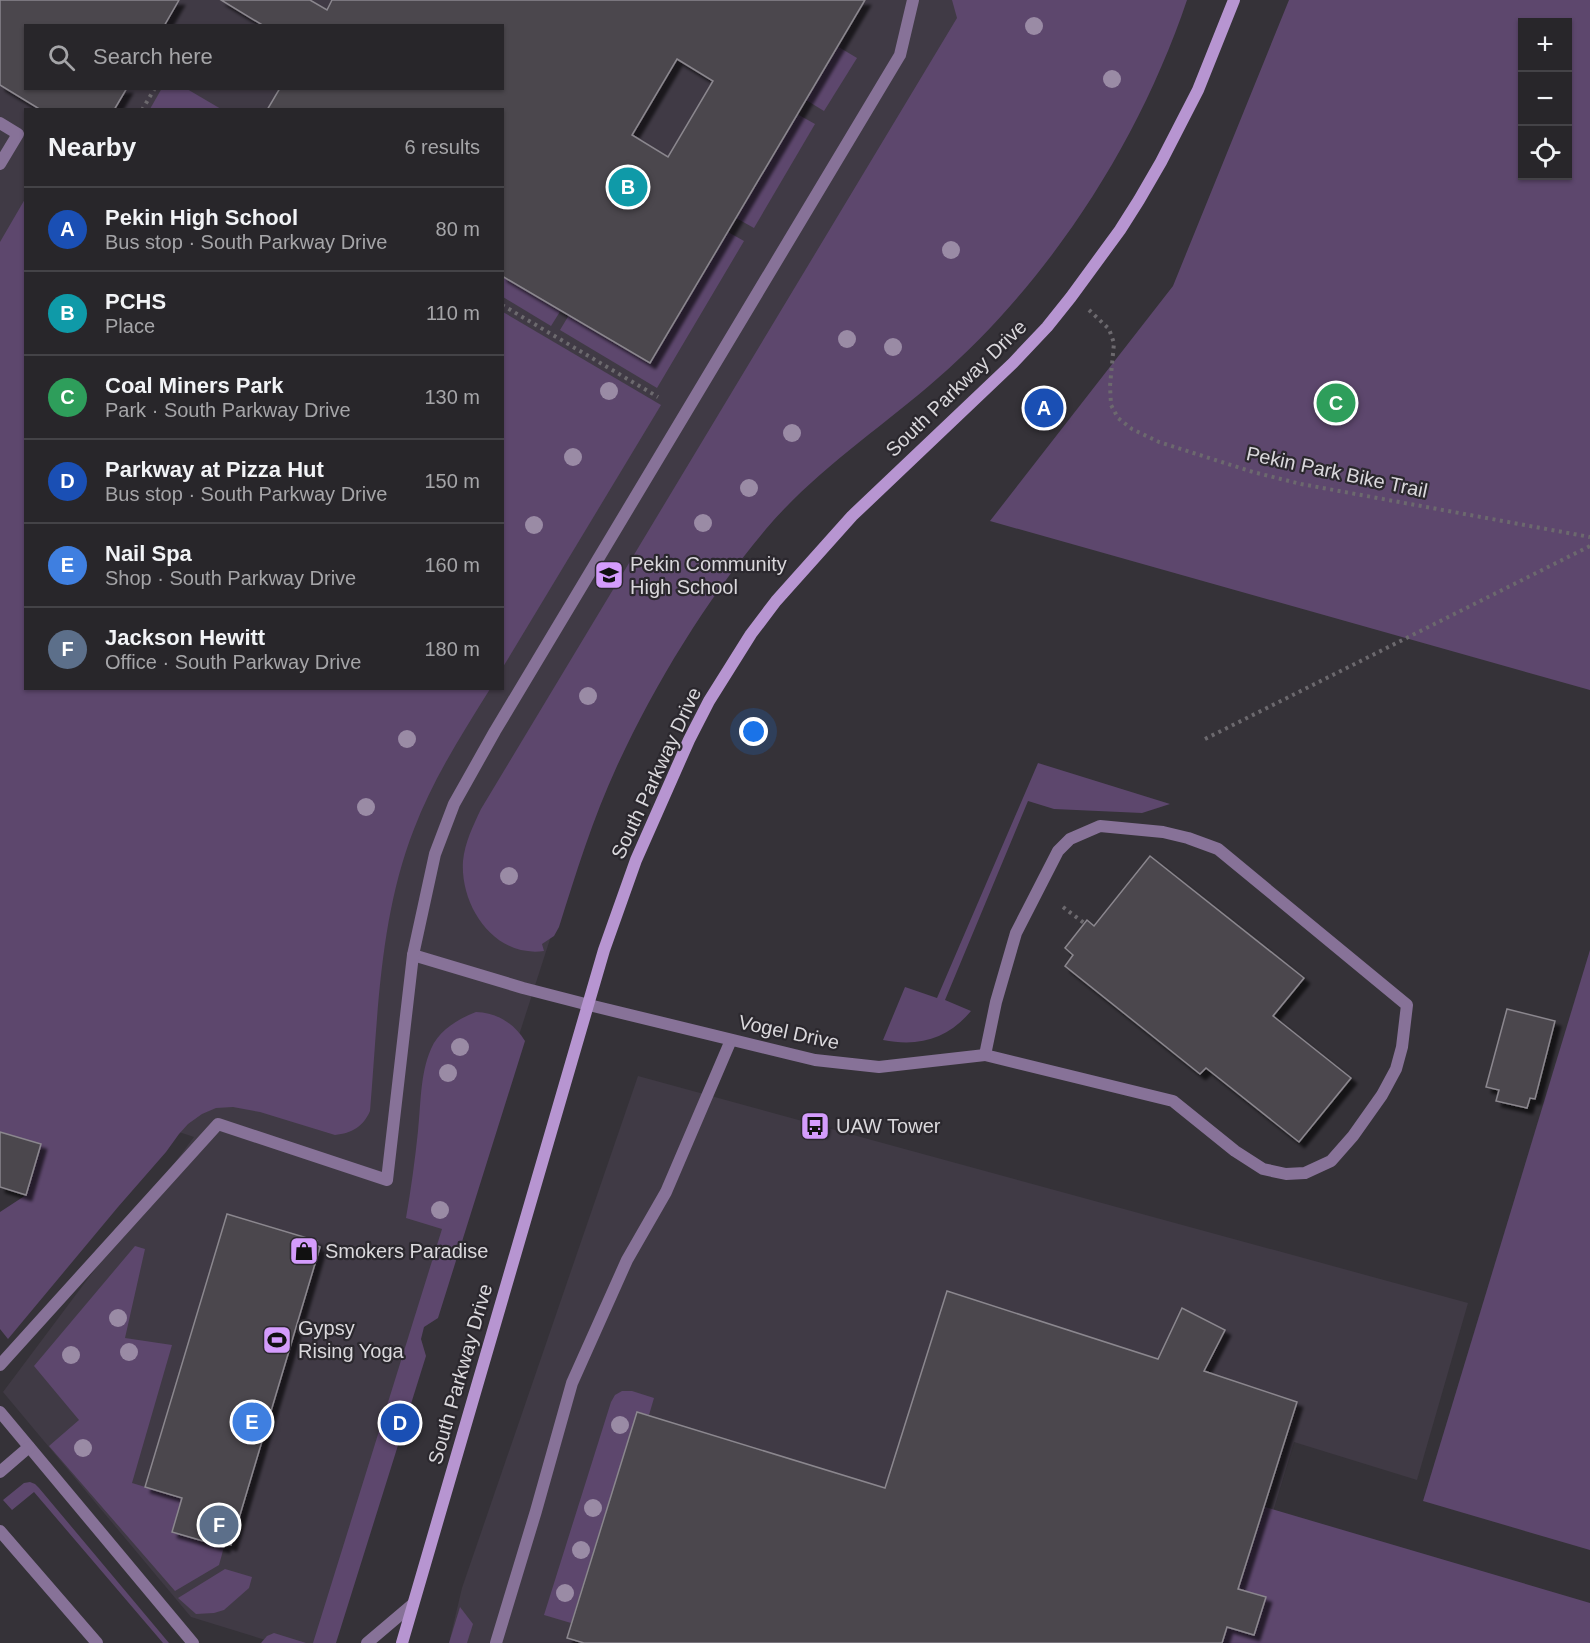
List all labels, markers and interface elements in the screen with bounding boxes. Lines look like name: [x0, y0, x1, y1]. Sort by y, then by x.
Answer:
map controls: [1518, 18, 1572, 180]
button: +: [1518, 18, 1572, 72]
search box: [24, 24, 504, 90]
icon: search: [45, 41, 78, 74]
text: Search here: [93, 44, 213, 69]
button: −: [1518, 72, 1572, 126]
button: locate: [1518, 126, 1572, 180]
text: Nearby: [48, 132, 136, 162]
text: 6 results: [404, 136, 480, 158]
pin: B: [608, 164, 648, 210]
text: Pekin High School: [105, 205, 298, 230]
text: A: [60, 218, 75, 240]
text: 80 m: [436, 218, 480, 240]
text: Bus stop · South Parkway Drive: [105, 231, 387, 253]
text: PCHS: [105, 289, 166, 314]
text: B: [60, 302, 75, 324]
text: 110 m: [426, 302, 480, 324]
text: Place: [105, 315, 155, 337]
street label: South Parkway Drive: [881, 315, 1031, 461]
text: Coal Miners Park: [105, 373, 284, 398]
pin: C: [1316, 380, 1356, 426]
text: C: [60, 386, 75, 408]
text: 130 m: [424, 386, 480, 408]
pin: A: [1024, 386, 1064, 430]
text: Park · South Parkway Drive: [105, 399, 351, 421]
street label: Pekin Park Bike Trail: [1244, 442, 1430, 502]
text: Parkway at Pizza Hut: [105, 457, 324, 482]
text: D: [60, 470, 75, 492]
text: 150 m: [424, 470, 480, 492]
text: Bus stop · South Parkway Drive: [105, 483, 387, 505]
text: Nail Spa: [105, 541, 192, 566]
place label: Pekin Community High School: [630, 553, 787, 598]
text: E: [61, 554, 74, 576]
text: 160 m: [424, 554, 480, 576]
school or university icon: Pekin Community High School: [593, 559, 625, 591]
text: Shop · South Parkway Drive: [105, 567, 356, 589]
text: Jackson Hewitt: [105, 625, 265, 650]
text: F: [61, 638, 74, 660]
text: 180 m: [424, 638, 480, 660]
text: Office · South Parkway Drive: [105, 651, 361, 673]
street label: South Parkway Drive: [607, 684, 705, 862]
your location: [739, 717, 768, 746]
street label: Vogel Drive: [737, 1011, 841, 1053]
bus stop icon: UAW Tower: [799, 1110, 831, 1142]
place label: UAW Tower: [836, 1115, 941, 1137]
shop icon: Smokers Paradise: [288, 1235, 320, 1267]
place label: Smokers Paradise: [325, 1240, 488, 1262]
street label: South Parkway Drive: [424, 1281, 496, 1467]
place label: Gypsy Rising Yoga: [298, 1317, 405, 1362]
sports icon: Gypsy Rising Yoga: [261, 1324, 293, 1356]
pin: E: [232, 1400, 272, 1444]
pin: D: [380, 1400, 420, 1446]
pin: F: [200, 1502, 238, 1547]

